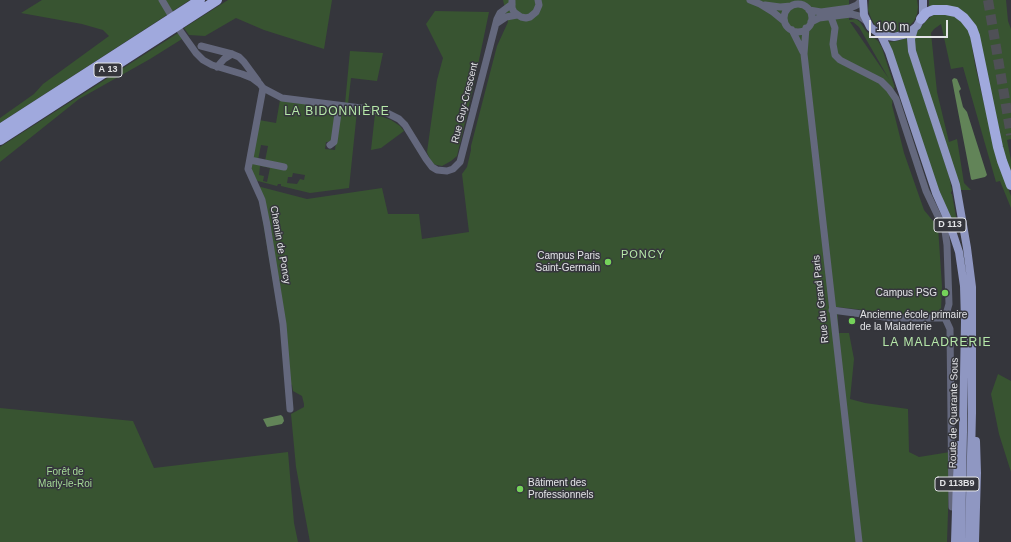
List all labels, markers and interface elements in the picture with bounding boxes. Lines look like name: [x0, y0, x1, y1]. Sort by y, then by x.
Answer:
scale bar: [871, 12, 950, 38]
text: 100 m: [876, 20, 909, 34]
street label: Rue Guy-Crescent: [449, 61, 481, 145]
road number: A 13: [94, 63, 122, 77]
district label: LA BIDONNIÈRE: [284, 105, 390, 119]
street label: Chemin de Poncy: [267, 205, 293, 285]
road number: D 113: [934, 218, 966, 232]
district label: PONCY: [621, 248, 665, 262]
place label: Campus Paris Saint-Germain: [536, 250, 600, 274]
street label: Rue du Grand Paris: [810, 254, 832, 344]
marker: Campus Paris Saint-Germain: [603, 257, 613, 267]
place label: Campus PSG: [876, 287, 937, 299]
marker: Campus PSG: [940, 288, 950, 298]
place label: Ancienne école primaire de la Maladrerie: [860, 309, 967, 332]
marker: Ancienne école primaire de la Maladrerie: [847, 316, 857, 326]
district label: LA MALADRERIE: [882, 336, 992, 350]
street label: Route de Quarante Sous: [947, 358, 961, 468]
park label: Forêt de Marly-le-Roi: [38, 466, 92, 490]
place label: Bâtiment des Professionnels: [528, 477, 594, 500]
road number: D 113B9: [935, 477, 979, 491]
marker: Bâtiment des Professionnels: [515, 484, 525, 494]

